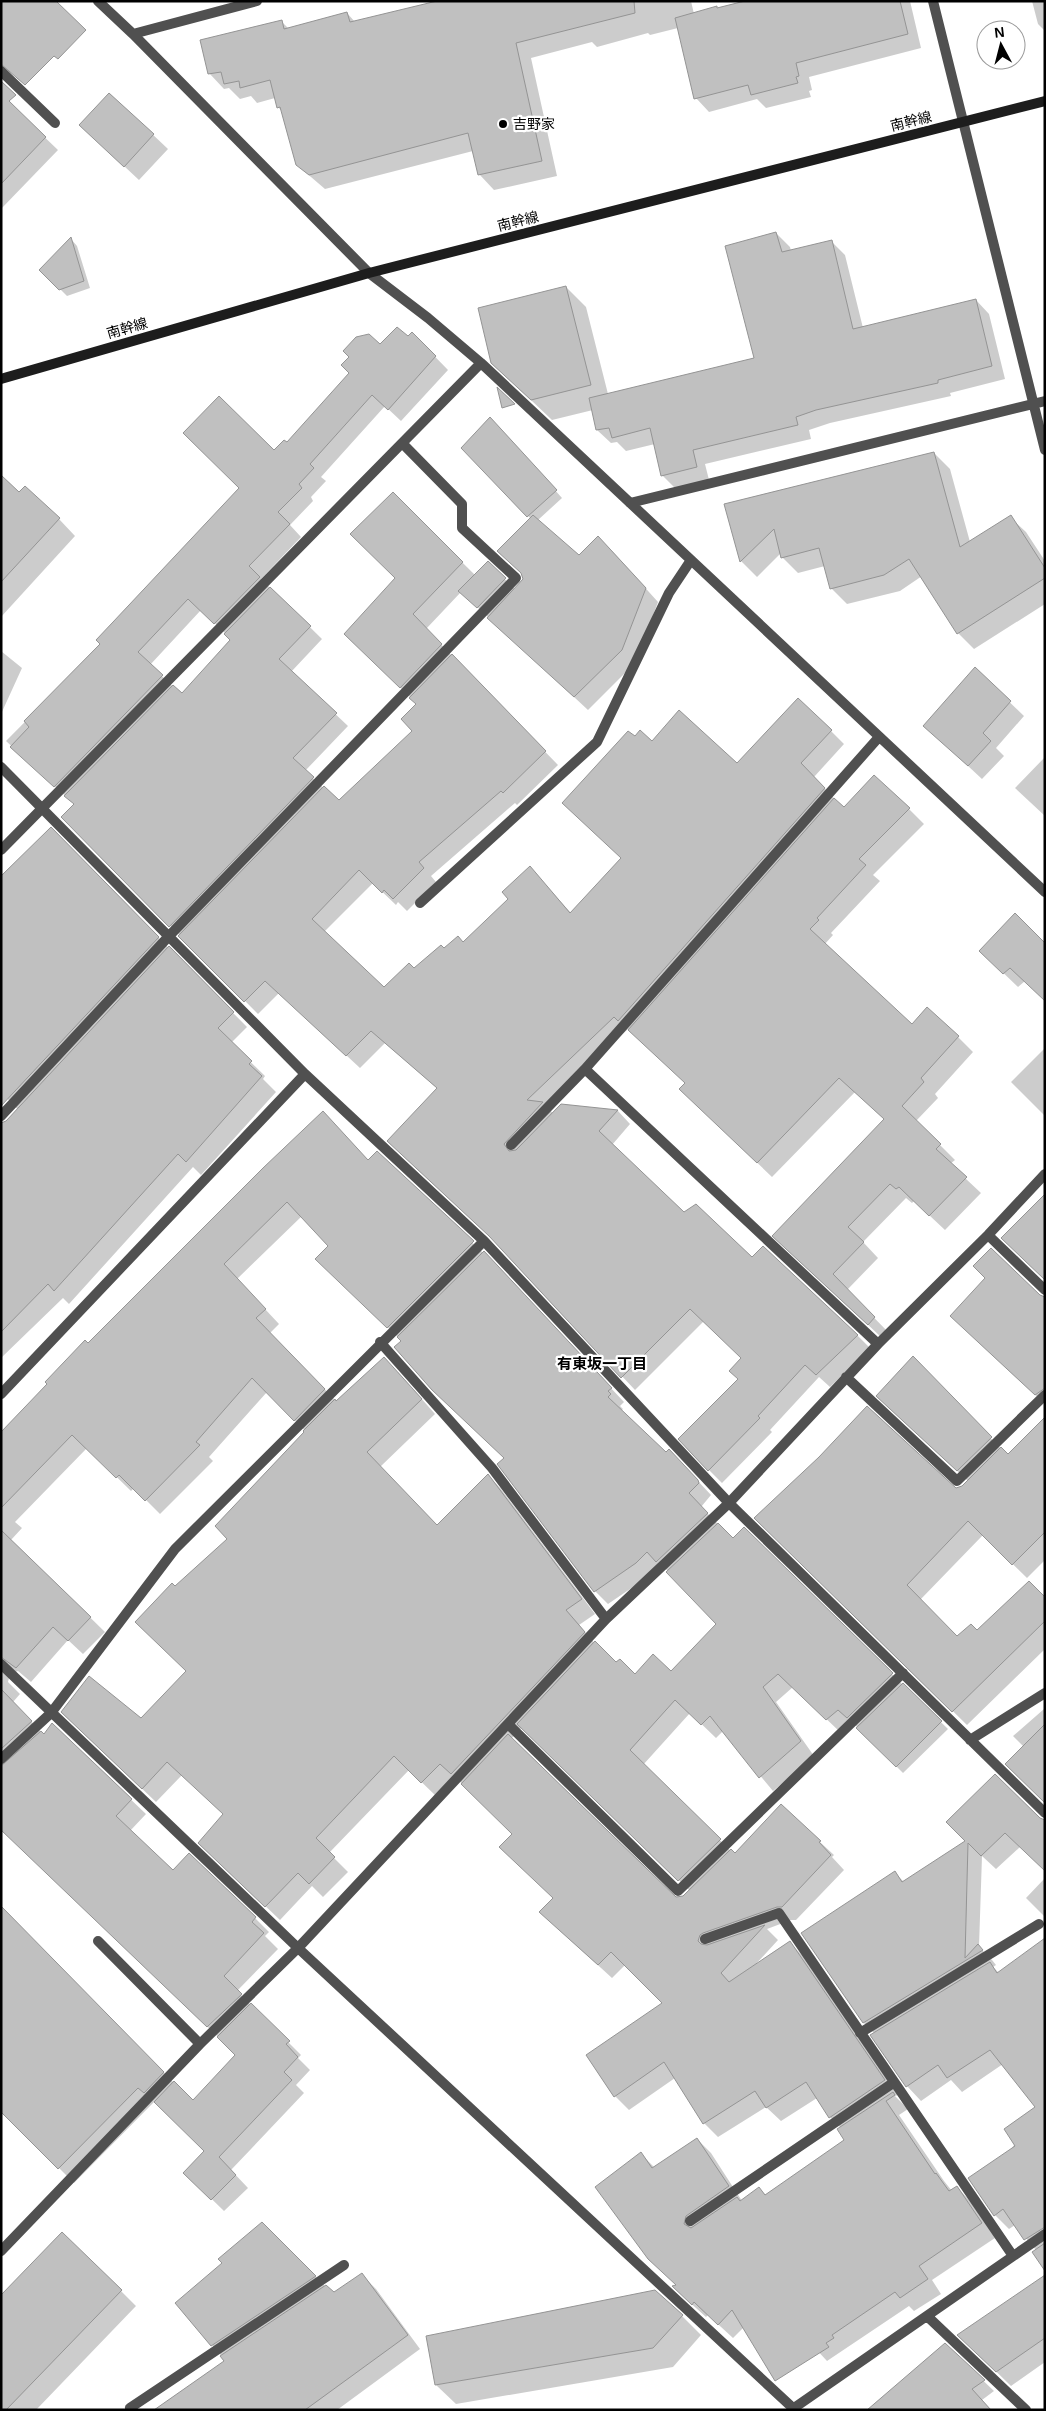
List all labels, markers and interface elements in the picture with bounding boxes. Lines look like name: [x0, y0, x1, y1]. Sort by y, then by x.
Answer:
north arrow: [976, 20, 1026, 70]
text: N: [993, 24, 1005, 41]
street label: 南幹線: [889, 108, 933, 134]
place label: 吉野家: [513, 116, 555, 132]
marker: 吉野家: [497, 118, 509, 130]
street label: 南幹線: [496, 208, 540, 234]
street label: 南幹線: [105, 315, 149, 341]
district label: 有東坂一丁目: [557, 1355, 647, 1372]

